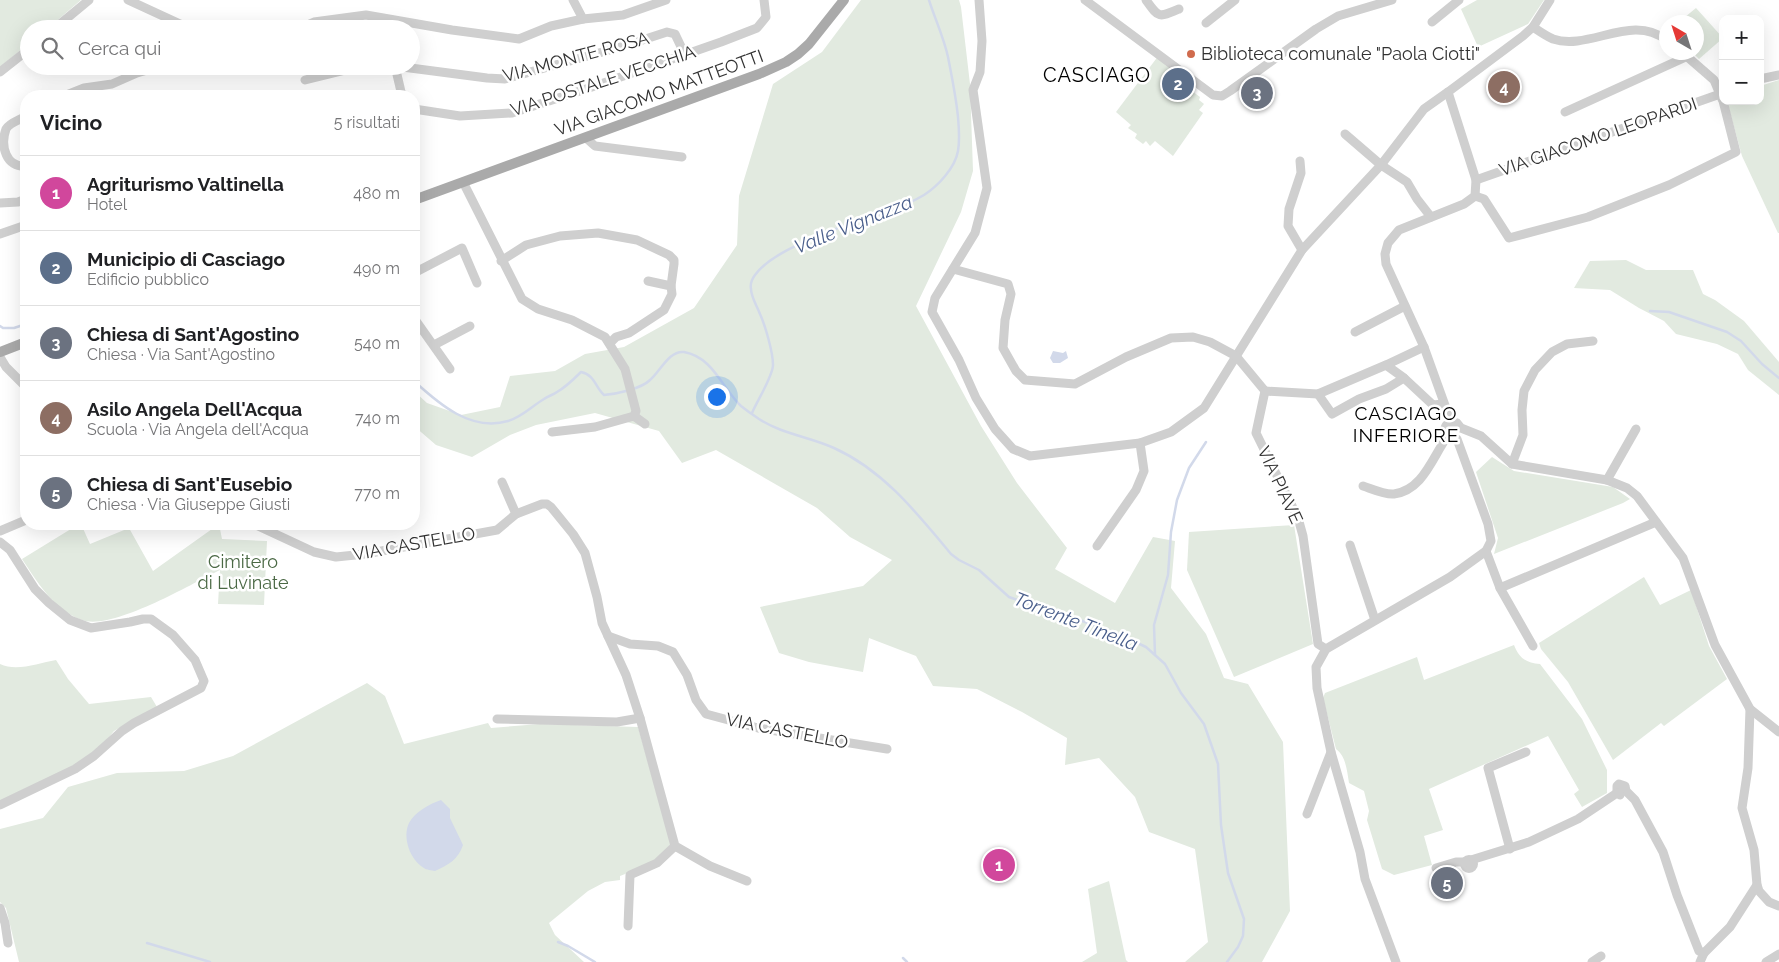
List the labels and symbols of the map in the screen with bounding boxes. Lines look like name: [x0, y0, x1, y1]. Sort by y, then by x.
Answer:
north arrow: [1659, 15, 1704, 60]
street label: VIA MONTE ROSA: [500, 27, 651, 86]
street label: VIA POSTALE VECCHIA: [508, 41, 698, 120]
place label: Biblioteca comunale "Paola Ciotti": [1201, 43, 1480, 64]
street label: VIA GIACOMO MATTEOTTI: [552, 45, 766, 140]
marker: Biblioteca comunale "Paola Ciotti": [1185, 48, 1197, 60]
district label: CASCIAGO: [1043, 63, 1151, 87]
pin: 2: [1162, 65, 1194, 103]
pin: 4: [1488, 68, 1520, 106]
pin: 3: [1241, 74, 1273, 112]
street label: VIA GIACOMO LEOPARDI: [1496, 93, 1700, 180]
water label: Valle Vignazza: [791, 190, 915, 258]
your location: [704, 384, 730, 410]
district label: CASCIAGO INFERIORE: [1353, 402, 1459, 446]
street label: VIA PIAVE: [1253, 443, 1307, 527]
street label: VIA CASTELLO: [351, 522, 477, 565]
park label: Cimitero di Luvinate: [197, 551, 289, 593]
water label: Torrente Tinella: [1011, 587, 1141, 655]
street label: VIA CASTELLO: [724, 708, 850, 753]
pin: 1: [983, 846, 1015, 884]
pin: 5: [1431, 864, 1463, 902]

